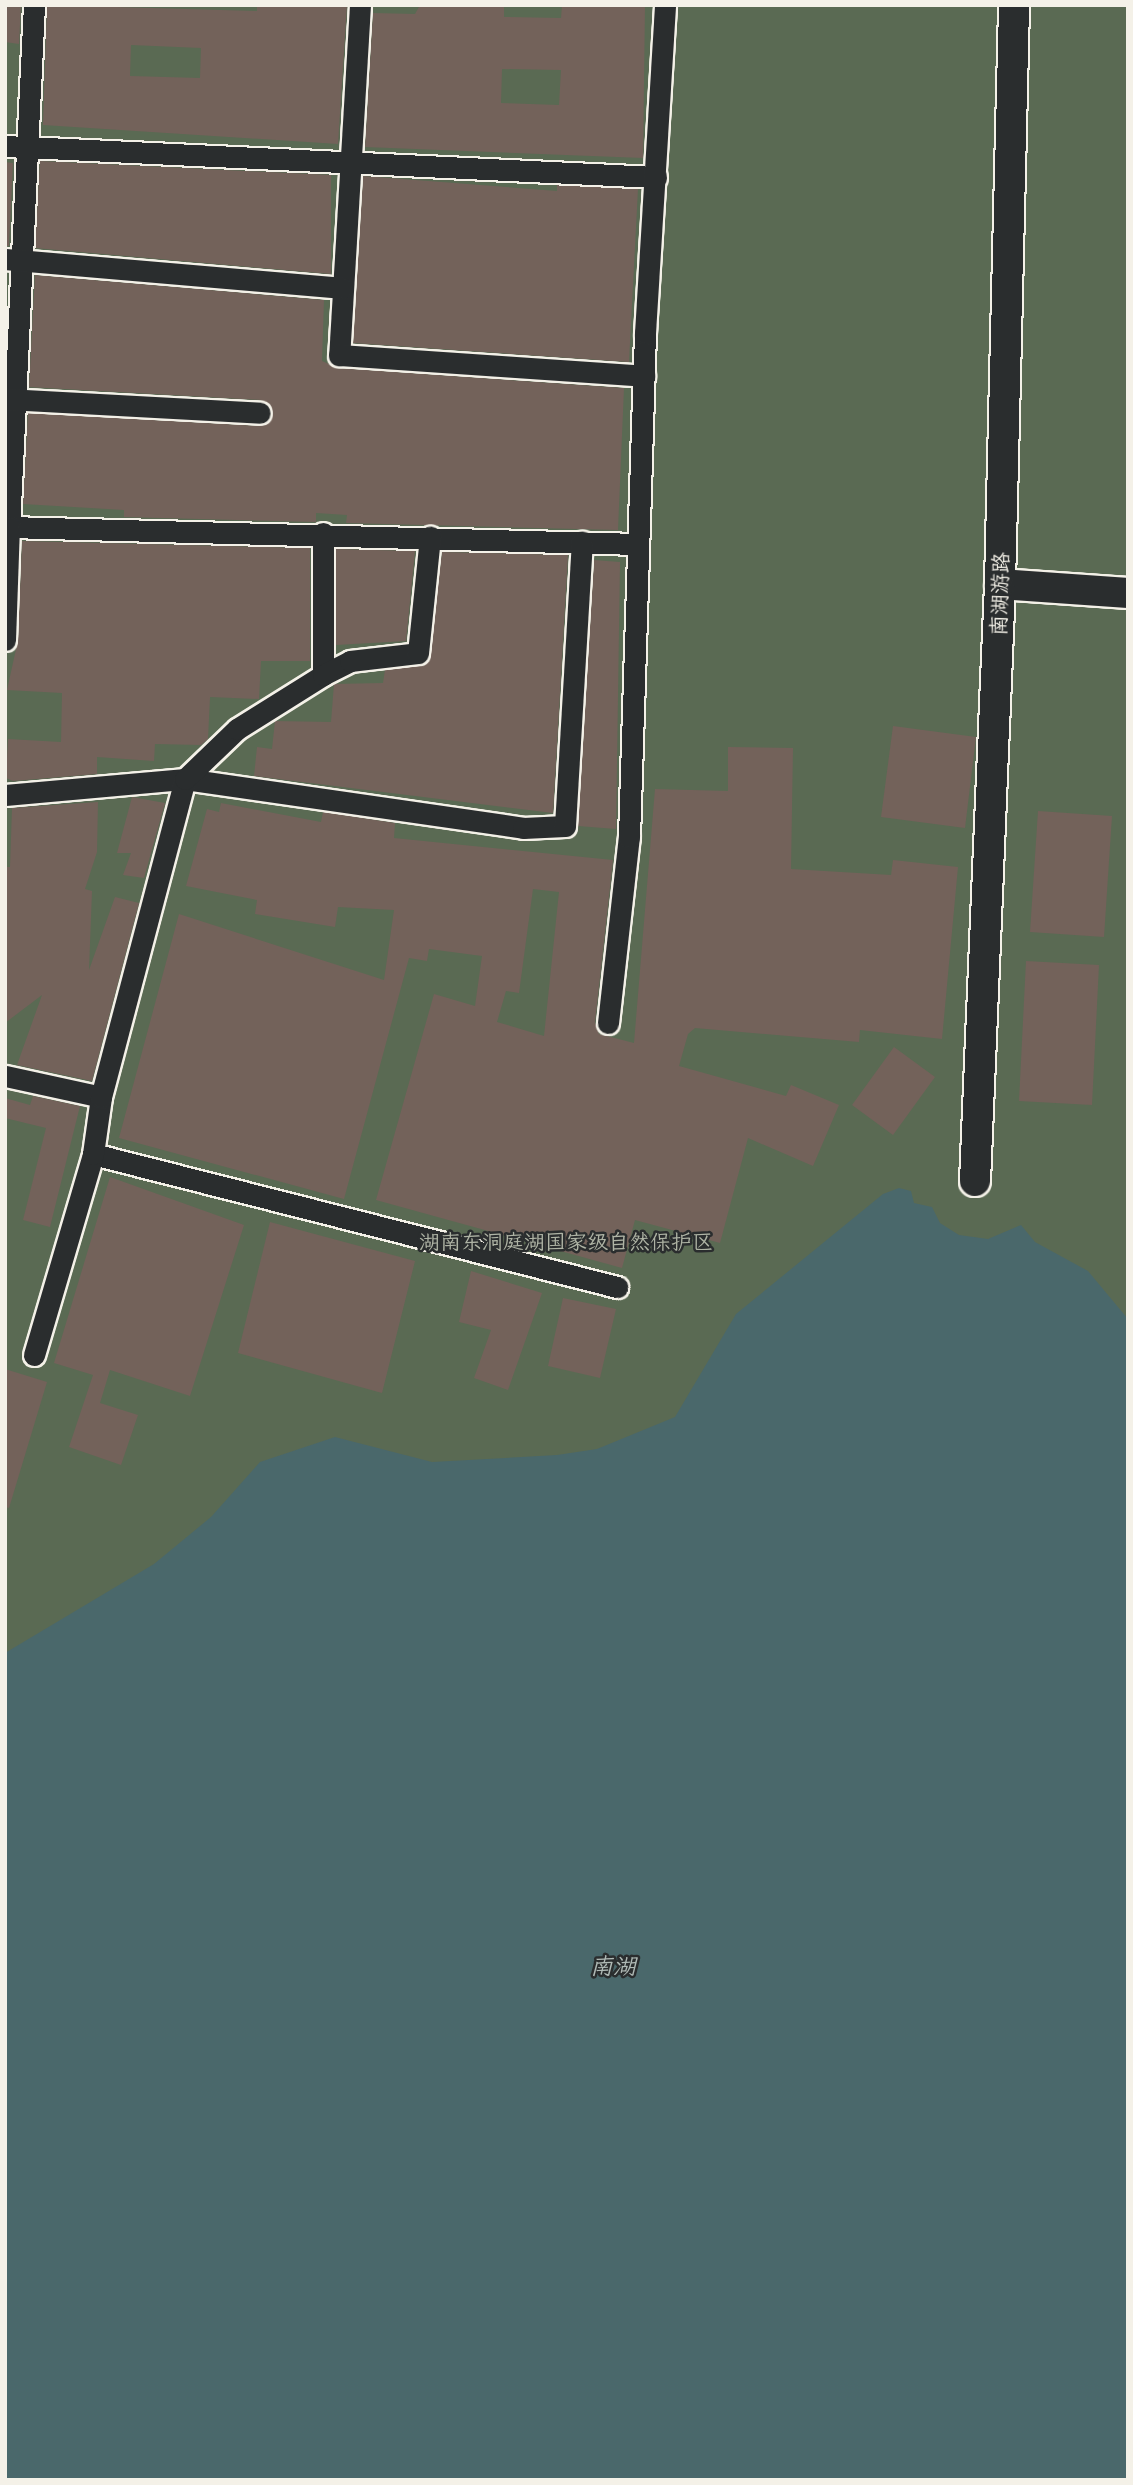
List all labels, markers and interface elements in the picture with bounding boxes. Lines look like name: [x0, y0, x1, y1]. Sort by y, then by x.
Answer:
street label: 南湖游路: [986, 552, 1014, 636]
park label: 湖南东洞庭湖国家级自然保护区: [419, 1229, 713, 1255]
water label: 南湖: [590, 1952, 636, 1980]

